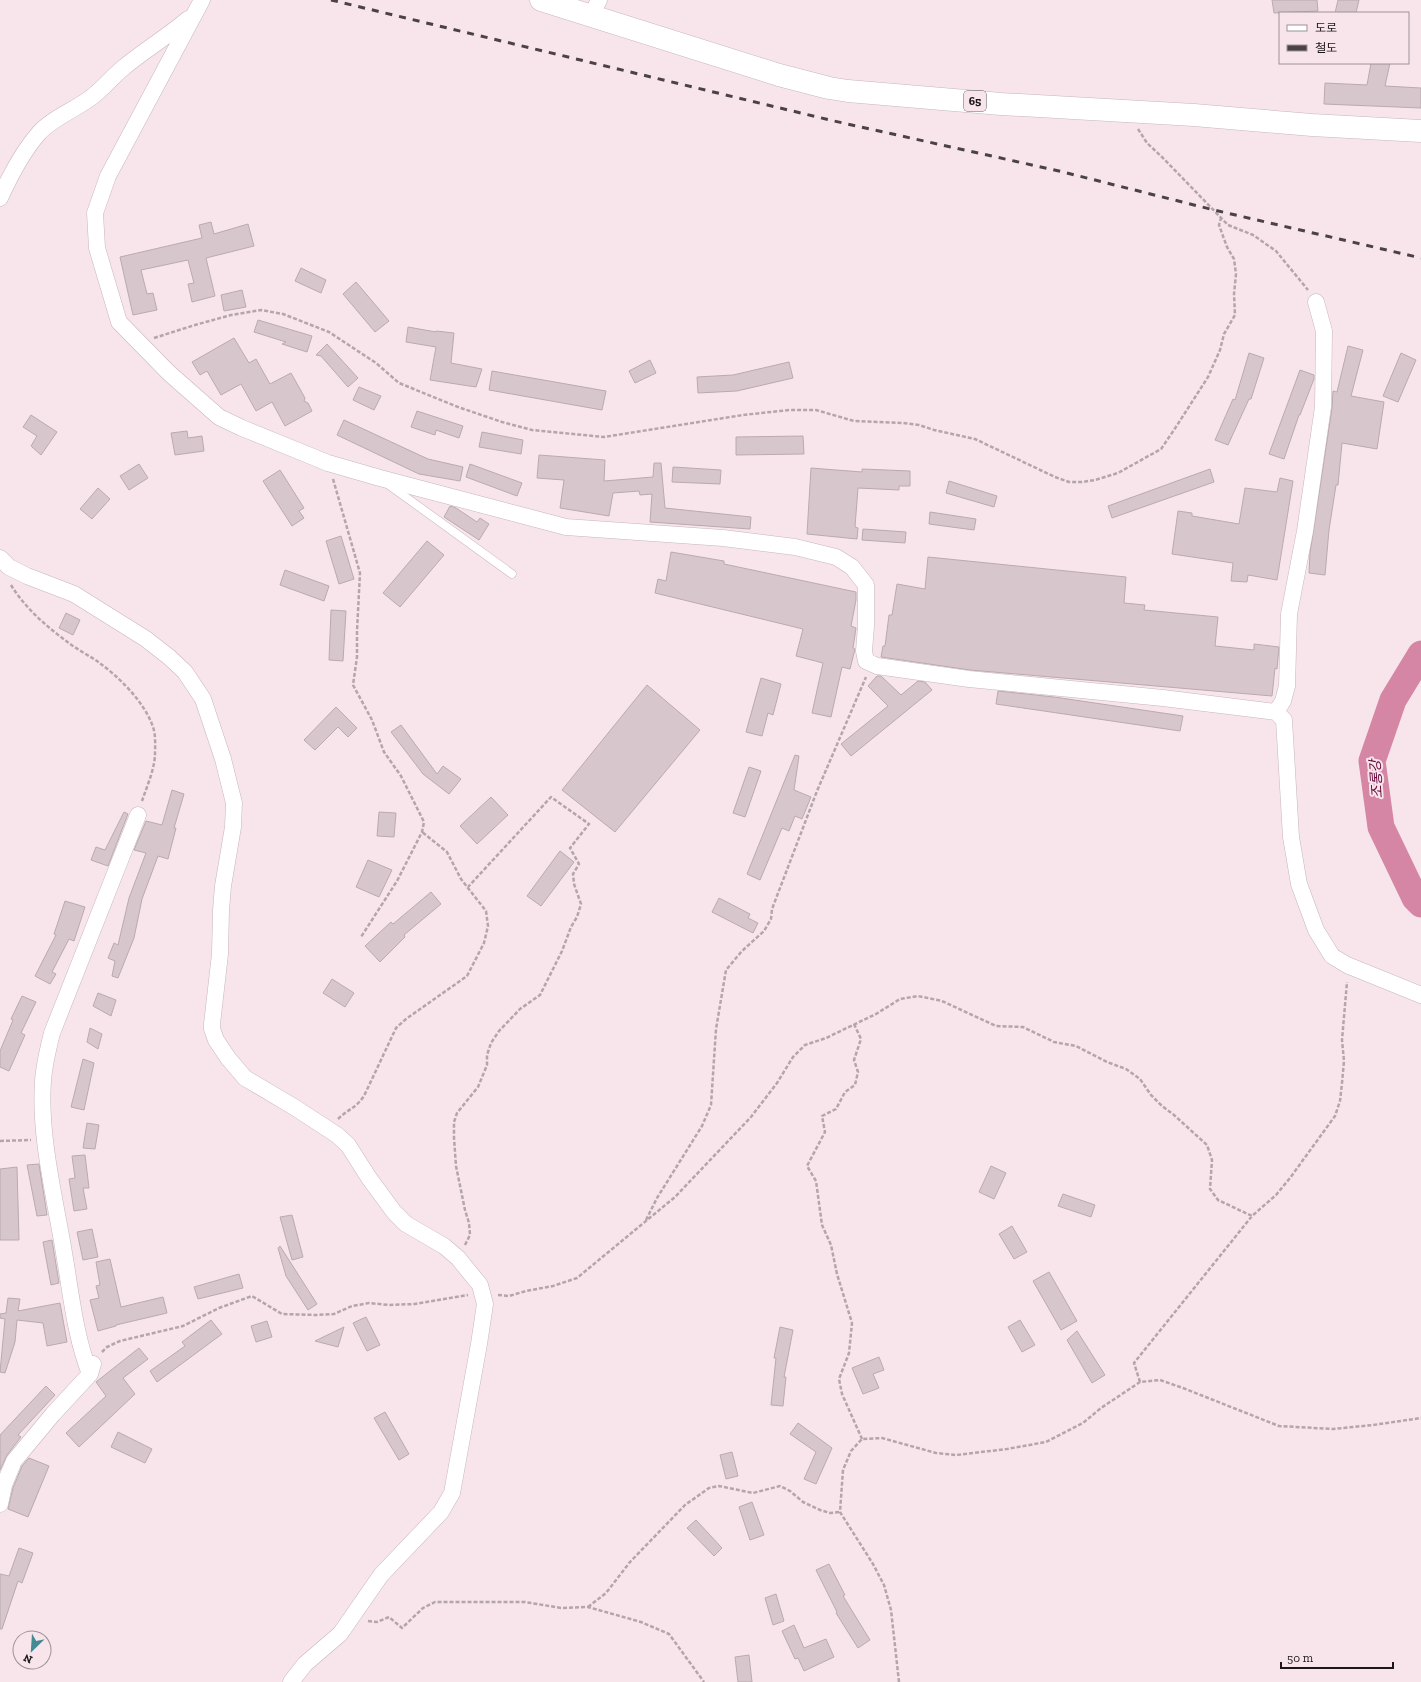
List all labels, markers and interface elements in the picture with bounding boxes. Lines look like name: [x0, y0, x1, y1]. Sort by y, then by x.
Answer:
legend: [1279, 12, 1409, 64]
text: 도로: [1315, 21, 1337, 35]
text: 철도: [1315, 41, 1337, 55]
road number: 65: [964, 91, 986, 111]
water label: 조롱강: [1367, 757, 1386, 799]
north arrow: [12, 1630, 52, 1670]
scale bar: [1281, 1644, 1393, 1670]
text: N: [21, 1651, 35, 1666]
text: 50 m: [1287, 1651, 1314, 1665]

